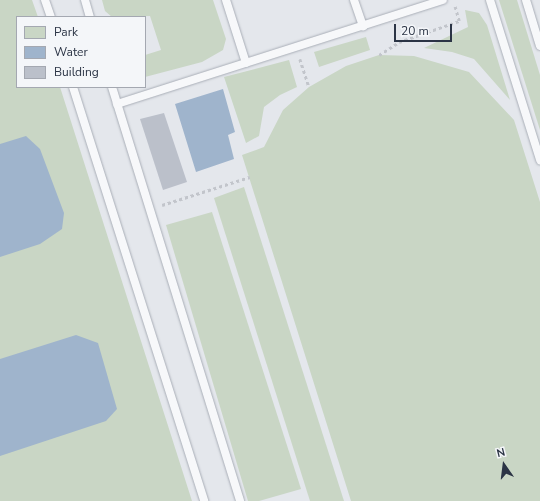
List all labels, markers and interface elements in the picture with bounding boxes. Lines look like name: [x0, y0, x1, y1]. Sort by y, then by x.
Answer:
legend: [16, 16, 146, 88]
scale bar: [396, 16, 454, 42]
text: 20 m: [401, 23, 429, 39]
text: Park: [54, 24, 78, 40]
text: Water: [54, 44, 88, 60]
text: Building: [54, 64, 99, 80]
north arrow: [484, 445, 524, 485]
text: N: [495, 445, 507, 461]

